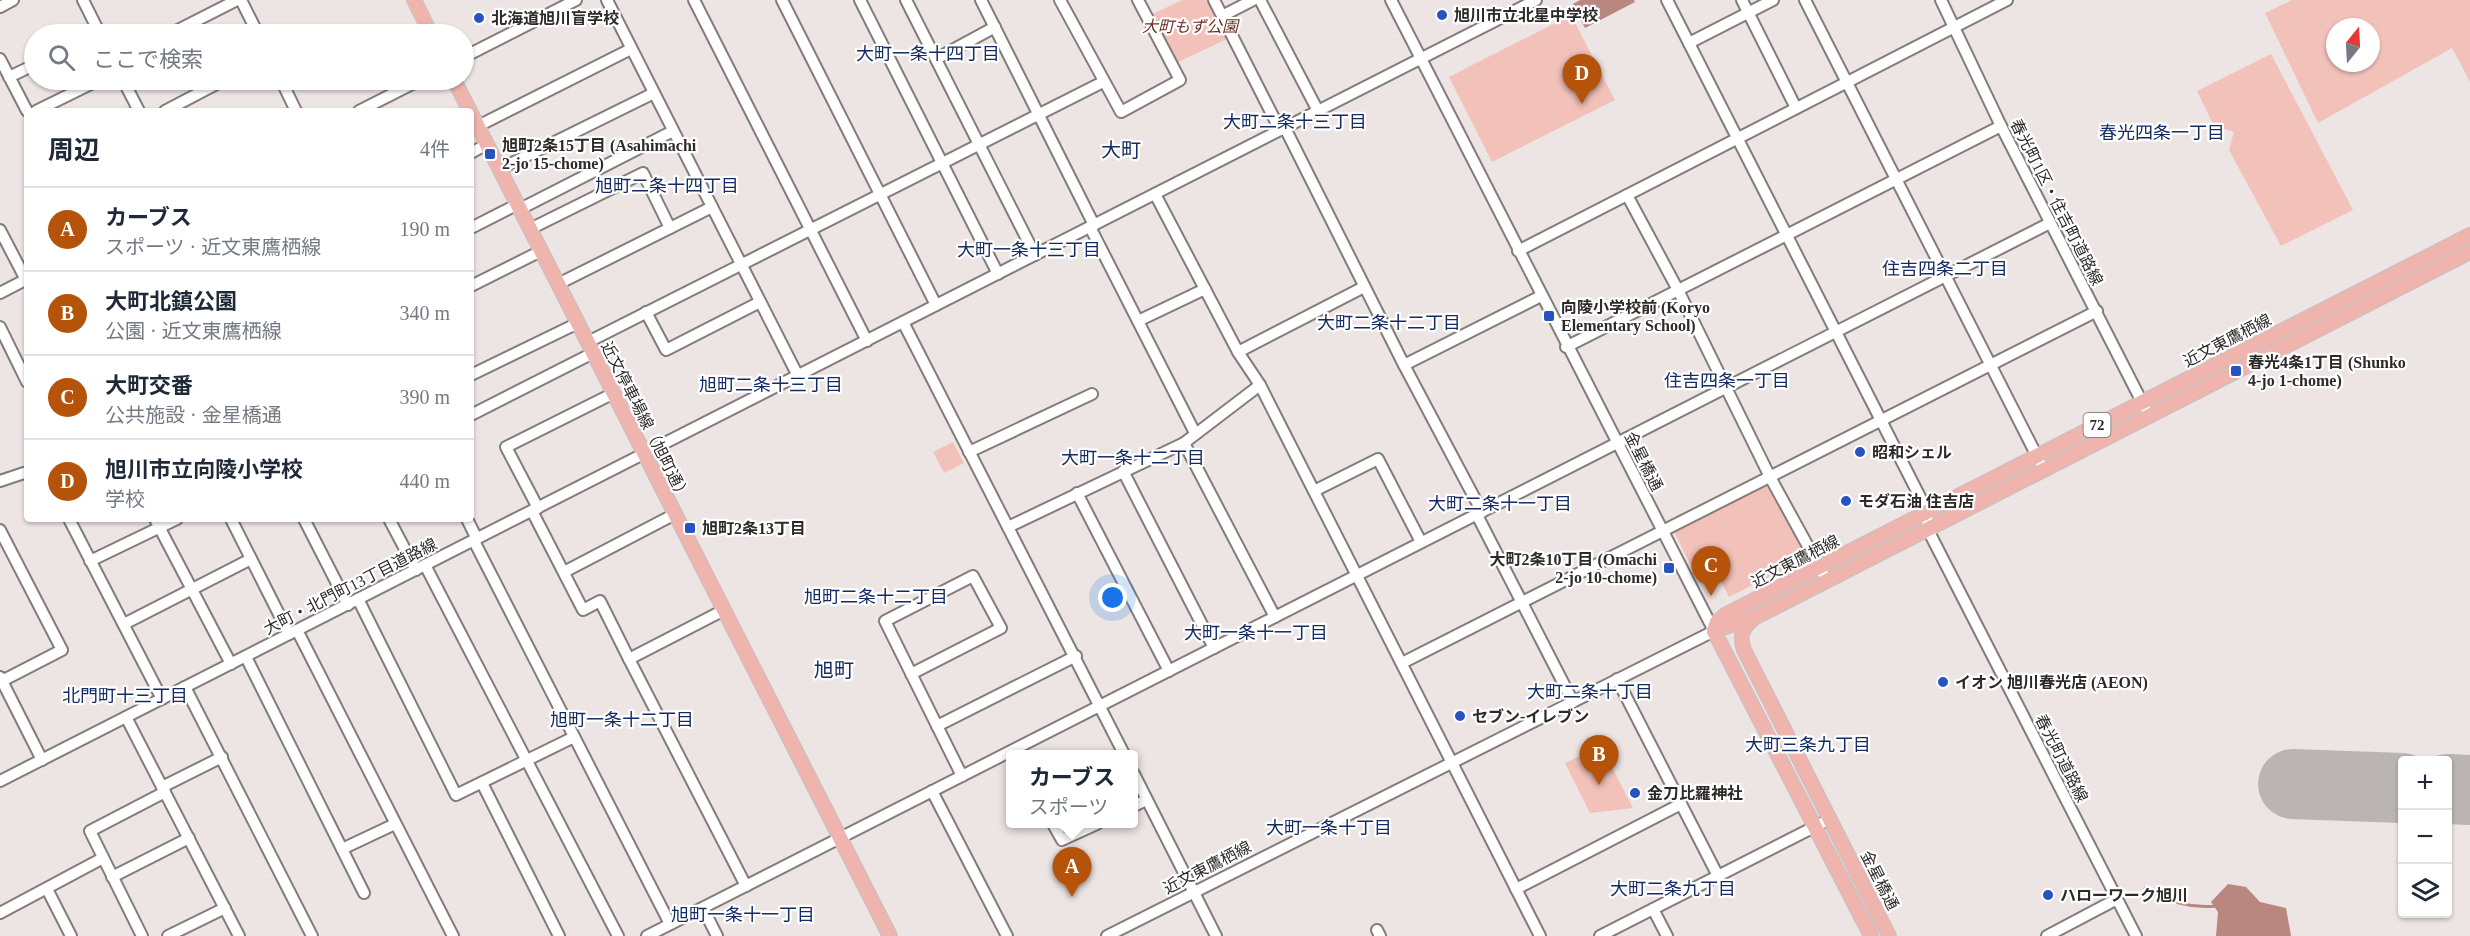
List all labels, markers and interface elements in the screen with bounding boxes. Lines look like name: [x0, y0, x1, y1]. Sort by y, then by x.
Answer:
place label: 旭川市立北星中学校: [1454, 7, 1598, 24]
marker: 旭川市立北星中学校: [1435, 8, 1449, 22]
place label: 北海道旭川盲学校: [491, 10, 619, 27]
marker: 北海道旭川盲学校: [472, 11, 486, 25]
park label: 大町もず公園: [1142, 18, 1240, 35]
north arrow: [2326, 18, 2380, 72]
search box: [24, 24, 474, 90]
icon: search: [45, 41, 78, 74]
district label: 大町一条十四丁目: [856, 44, 1000, 64]
text: ここで検索: [93, 47, 203, 72]
pin: D: [1562, 54, 1602, 104]
district label: 大町二条十三丁目: [1223, 112, 1367, 132]
street label: 春光町1区・住吉町道路線: [2007, 116, 2106, 288]
district label: 春光四条一丁目: [2099, 123, 2225, 143]
text: 周辺: [48, 136, 100, 165]
place label: 旭町2条15丁目 (Asahimachi 2-jo 15-chome): [502, 137, 697, 173]
text: 4件: [420, 138, 450, 160]
district label: 大町: [1101, 139, 1141, 161]
marker: 旭町2条15丁目 (Asahimachi 2-jo 15-chome): [483, 147, 497, 161]
district label: 旭町二条十四丁目: [595, 176, 739, 196]
text: カーブス: [105, 205, 192, 230]
text: A: [60, 218, 75, 240]
text: 190 m: [399, 218, 450, 240]
text: スポーツ · 近文東鷹栖線: [105, 236, 321, 258]
district label: 大町一条十三丁目: [957, 240, 1101, 260]
district label: 住吉四条二丁目: [1882, 259, 2008, 279]
text: 大町北鎮公園: [105, 289, 237, 314]
place label: 向陵小学校前 (Koryo Elementary School): [1561, 299, 1710, 335]
text: B: [61, 302, 74, 324]
text: 340 m: [399, 302, 450, 324]
marker: 向陵小学校前 (Koryo Elementary School): [1542, 309, 1556, 323]
street label: 近文東鷹栖線: [2181, 311, 2274, 370]
district label: 大町二条十二丁目: [1317, 313, 1461, 333]
text: 公園 · 近文東鷹栖線: [105, 320, 282, 342]
street label: 近文停車場線（旭町通）: [598, 339, 693, 504]
place label: 春光4条1丁目 (Shunko 4-jo 1-chome): [2248, 354, 2406, 390]
marker: 春光4条1丁目 (Shunko 4-jo 1-chome): [2229, 364, 2243, 378]
district label: 住吉四条一丁目: [1664, 371, 1790, 391]
text: 大町交番: [105, 373, 193, 398]
district label: 旭町二条十三丁目: [699, 375, 843, 395]
text: C: [60, 386, 75, 408]
text: 390 m: [399, 386, 450, 408]
text: 公共施設 · 金星橋通: [105, 404, 282, 426]
road number: 72: [2084, 413, 2110, 437]
street label: 金星橋通: [1621, 429, 1666, 494]
place label: 昭和シェル: [1872, 444, 1952, 461]
marker: 昭和シェル: [1853, 445, 1867, 459]
district label: 大町一条十二丁目: [1061, 448, 1205, 468]
text: 旭川市立向陵小学校: [105, 457, 303, 482]
text: D: [60, 470, 75, 492]
text: 440 m: [399, 470, 450, 492]
text: 学校: [105, 488, 145, 510]
place label: モダ石油 住吉店: [1858, 493, 1974, 510]
district label: 大町二条十一丁目: [1428, 494, 1572, 514]
marker: モダ石油 住吉店: [1839, 494, 1853, 508]
place label: 旭町2条13丁目: [702, 520, 806, 537]
marker: 旭町2条13丁目: [683, 521, 697, 535]
street label: 近文東鷹栖線: [1749, 532, 1842, 591]
street label: 大町・北門町13丁目道路線: [261, 535, 440, 638]
pin: C: [1692, 546, 1730, 596]
place label: 大町2条10丁目 (Omachi 2-jo 10-chome): [1489, 551, 1658, 587]
marker: 大町2条10丁目 (Omachi 2-jo 10-chome): [1662, 561, 1676, 575]
your location: [1098, 583, 1127, 612]
district label: 旭町二条十二丁目: [804, 587, 948, 607]
district label: 大町一条十一丁目: [1184, 623, 1328, 643]
district label: 旭町: [814, 659, 854, 681]
place label: イオン 旭川春光店 (AEON): [1955, 674, 2148, 692]
marker: イオン 旭川春光店 (AEON): [1936, 675, 1950, 689]
district label: 大町二条十丁目: [1527, 682, 1653, 702]
district label: 北門町十三丁目: [62, 686, 188, 706]
place label: セブン-イレブン: [1472, 708, 1589, 725]
marker: セブン-イレブン: [1453, 709, 1467, 723]
district label: 旭町一条十二丁目: [550, 710, 694, 730]
street label: 春光町道路線: [2032, 712, 2091, 805]
district label: 大町三条九丁目: [1745, 735, 1871, 755]
pin: B: [1580, 736, 1618, 785]
popup: [1006, 750, 1138, 828]
map controls: [2398, 756, 2452, 918]
button: +: [2398, 756, 2452, 810]
text: カーブス: [1029, 765, 1115, 790]
place label: 金刀比羅神社: [1647, 784, 1743, 802]
marker: 金刀比羅神社: [1628, 786, 1642, 800]
text: スポーツ: [1029, 796, 1108, 818]
button: −: [2398, 810, 2452, 864]
district label: 大町一条十丁目: [1266, 818, 1392, 838]
street label: 近文東鷹栖線: [1161, 838, 1254, 897]
pin: A: [1052, 848, 1092, 897]
street label: 金星橋通: [1857, 848, 1902, 913]
button: layers: [2398, 864, 2452, 918]
district label: 大町二条九丁目: [1610, 879, 1736, 899]
place label: ハローワーク旭川: [2060, 887, 2188, 904]
marker: ハローワーク旭川: [2041, 888, 2055, 902]
district label: 旭町一条十一丁目: [671, 905, 815, 925]

